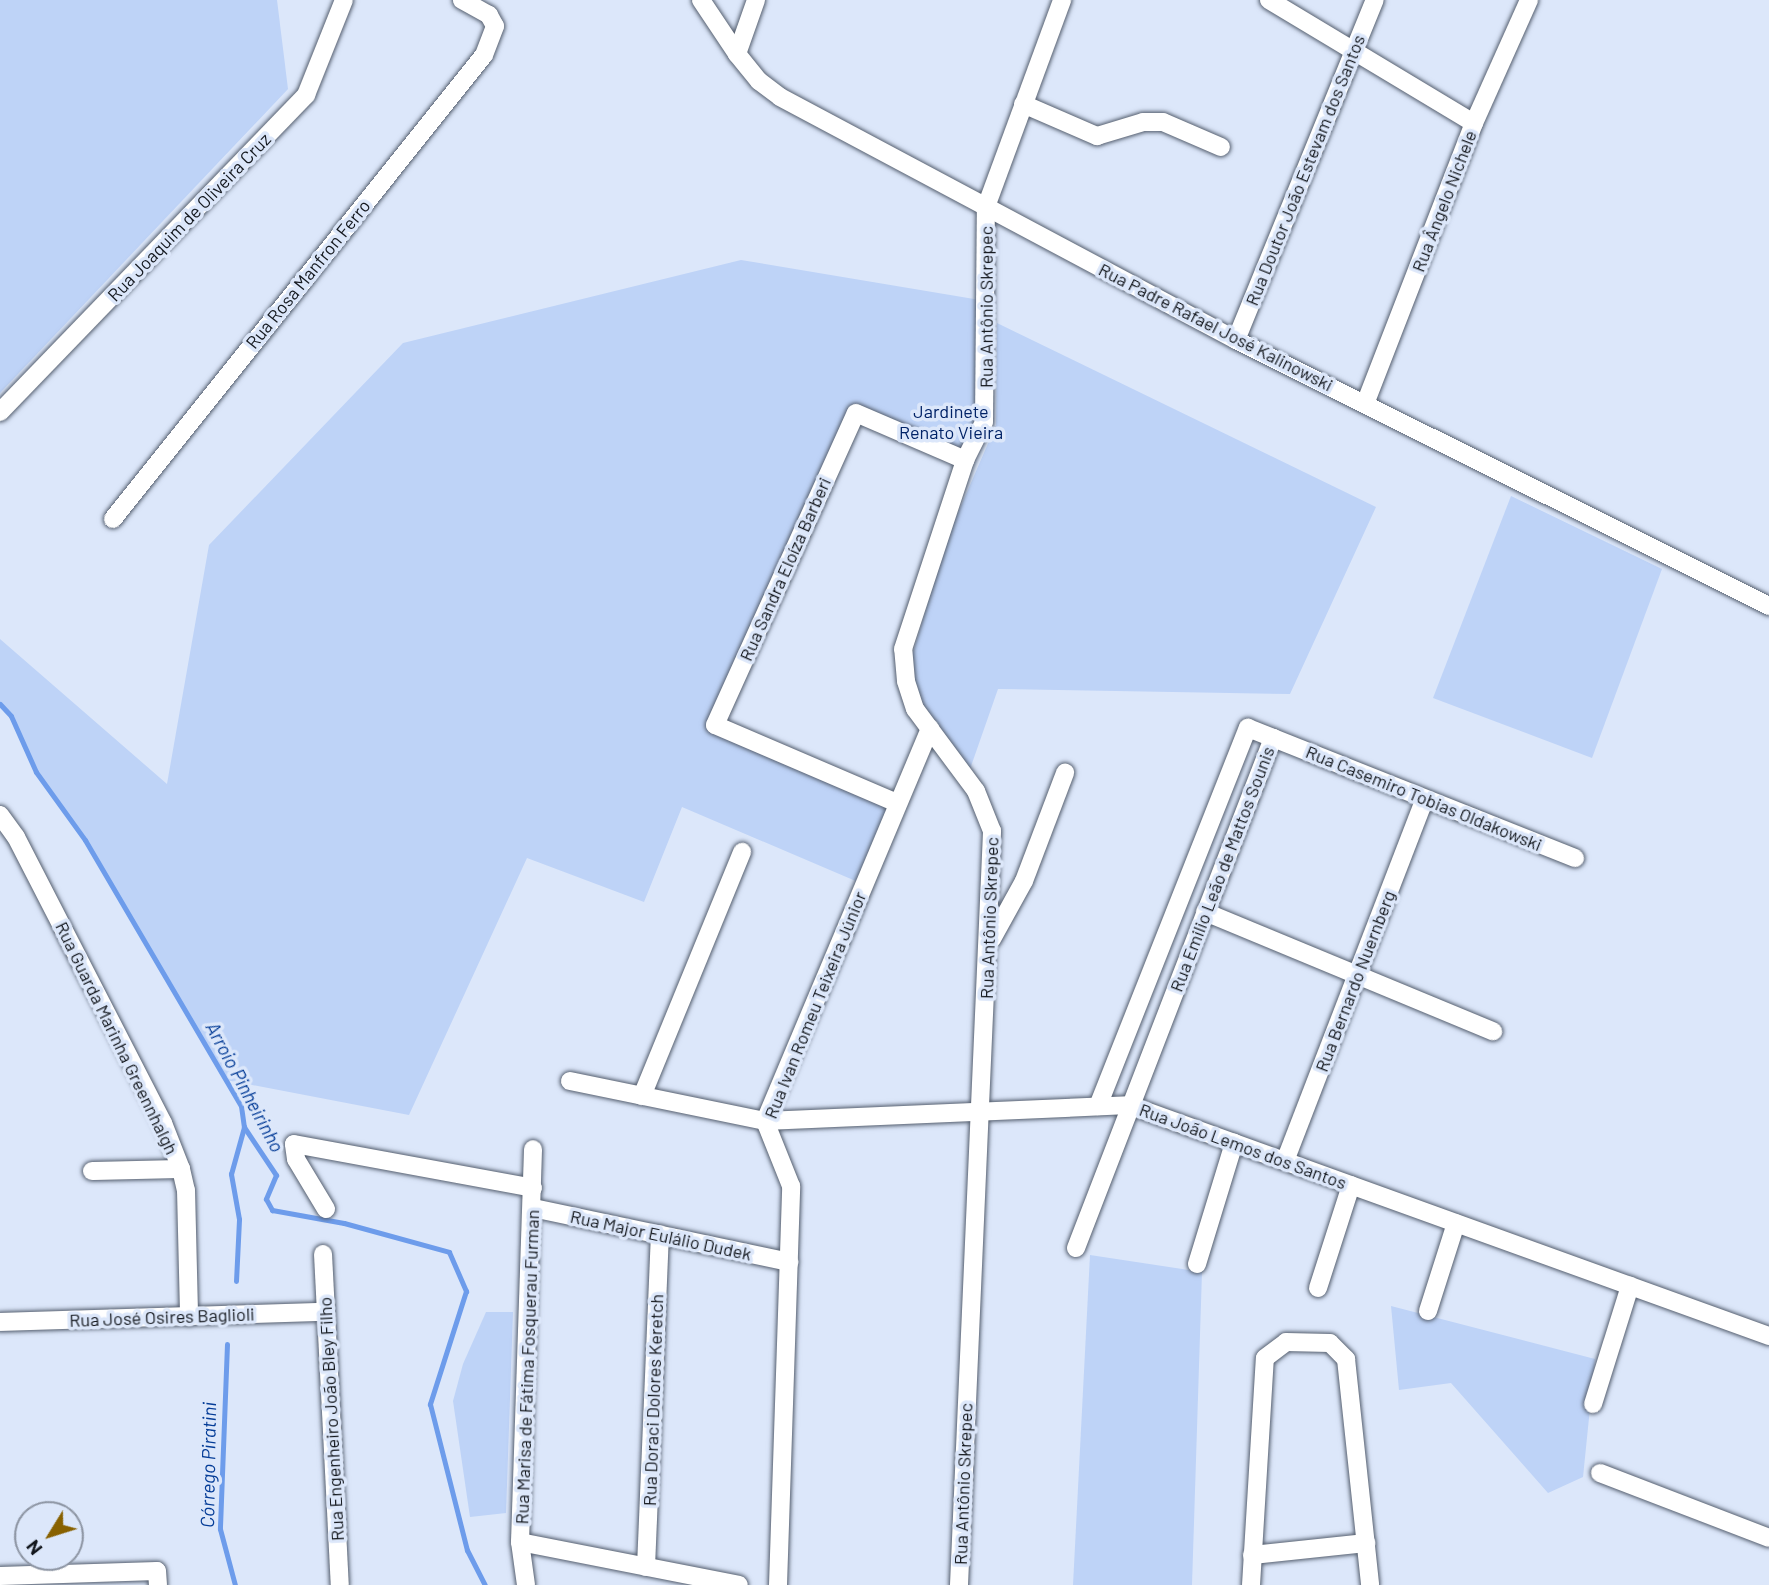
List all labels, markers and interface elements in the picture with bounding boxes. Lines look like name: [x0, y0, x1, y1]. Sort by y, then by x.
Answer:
street label: Rua Doutor João Estevam dos Santos: [1241, 31, 1369, 309]
street label: Rua Ângelo Nichele: [1407, 127, 1481, 275]
street label: Rua Joaquim de Oliveira Cruz: [103, 128, 275, 306]
street label: Rua Rosa Manfron Ferro: [241, 195, 375, 353]
street label: Rua Antônio Skrepec: [975, 226, 997, 388]
street label: Rua Padre Rafael José Kalinowski: [1095, 258, 1337, 396]
park label: Jardinete Renato Vieira: [899, 401, 1003, 444]
street label: Rua Sandra Eloíza Barberi: [735, 474, 835, 664]
street label: Rua Casemiro Tobias Oldakowski: [1303, 741, 1545, 855]
street label: Rua Emilio Leão de Mattos Sounis: [1165, 743, 1279, 995]
street label: Rua Antônio Skrepec: [975, 837, 1003, 999]
street label: Rua Bernardo Nuernberg: [1310, 887, 1400, 1075]
street label: Rua Ivan Romeu Teixeira Júnior: [759, 888, 871, 1122]
street label: Rua Guarda Marinha Greennhalgh: [51, 918, 183, 1158]
water label: Arroio Pinheirinho: [201, 1018, 289, 1156]
street label: Rua João Lemos dos Santos: [1137, 1098, 1349, 1194]
street label: Rua Major Eulálio Dudek: [568, 1205, 754, 1265]
street label: Rua Marisa de Fátima Fosquerau Furman: [511, 1209, 543, 1525]
street label: Rua Doraci Dolores Keretch: [639, 1294, 667, 1506]
street label: Rua Engenheiro João Bley Filho: [314, 1296, 348, 1542]
street label: Rua José Osires Baglioli: [69, 1303, 255, 1331]
water label: Córrego Piratini: [196, 1402, 220, 1528]
street label: Rua Antônio Skrepec: [949, 1403, 977, 1565]
north arrow: [14, 1501, 84, 1571]
text: N: [21, 1536, 47, 1560]

